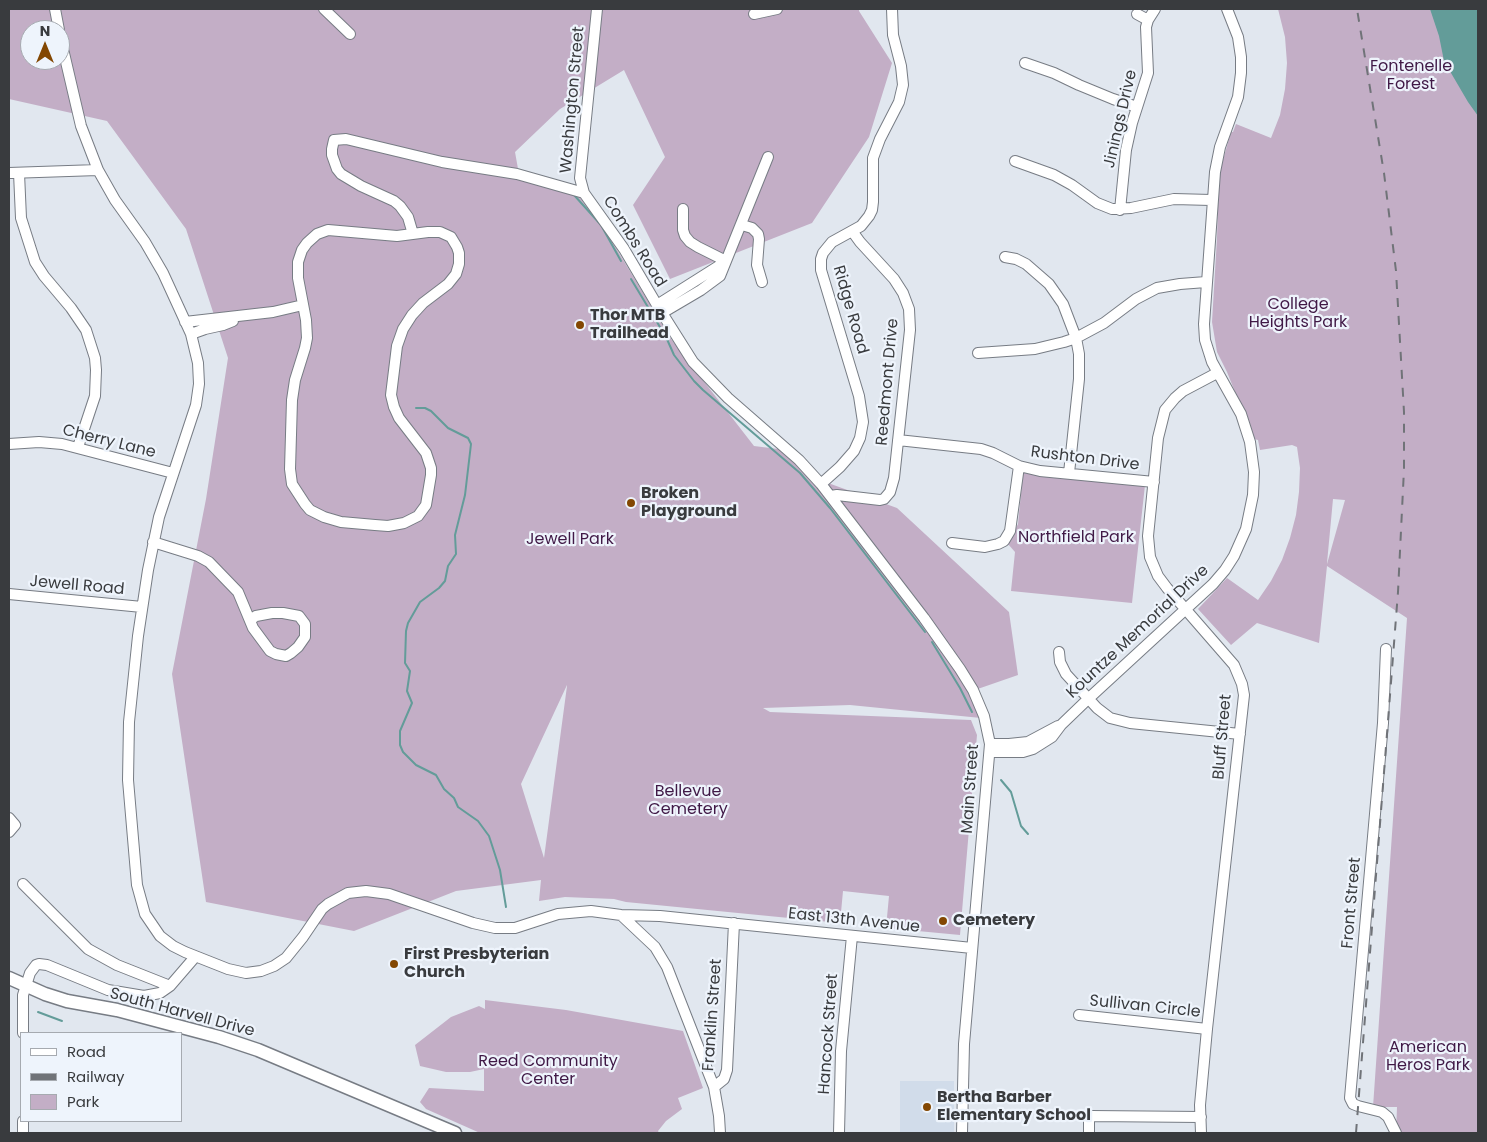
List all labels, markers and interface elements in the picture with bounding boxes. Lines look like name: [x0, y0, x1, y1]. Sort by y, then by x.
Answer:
north arrow: [20, 20, 70, 70]
text: N: [40, 21, 50, 41]
street label: Washington Street: [557, 26, 589, 174]
park label: Fontenelle Forest: [1370, 57, 1452, 95]
street label: Jinings Drive: [1100, 68, 1142, 170]
street label: Combs Road: [598, 193, 670, 291]
street label: Ridge Road: [828, 264, 872, 356]
park label: College Heights Park: [1249, 295, 1347, 333]
place label: Thor MTB Trailhead: [590, 306, 669, 344]
street label: Reedmont Drive: [873, 318, 903, 446]
marker: Thor MTB Trailhead: [574, 319, 586, 331]
street label: Cherry Lane: [60, 421, 158, 463]
street label: Rushton Drive: [1030, 443, 1140, 475]
place label: Broken Playground: [641, 484, 737, 522]
marker: Broken Playground: [625, 497, 637, 509]
park label: Northfield Park: [1018, 528, 1134, 548]
park label: Jewell Park: [526, 530, 614, 550]
street label: Kountze Memorial Drive: [1063, 561, 1213, 703]
street label: Jewell Road: [29, 572, 125, 600]
street label: Bluff Street: [1210, 694, 1236, 780]
street label: Main Street: [958, 743, 984, 835]
park label: Bellevue Cemetery: [648, 782, 728, 820]
street label: Front Street: [1338, 857, 1366, 949]
street label: East 13th Avenue: [787, 905, 921, 937]
place label: Cemetery: [953, 911, 1035, 931]
marker: Cemetery: [937, 915, 949, 927]
place label: First Presbyterian Church: [404, 945, 549, 983]
marker: First Presbyterian Church: [388, 958, 400, 970]
street label: Franklin Street: [699, 958, 727, 1072]
street label: Hancock Street: [815, 973, 843, 1095]
street label: South Harvell Drive: [107, 984, 257, 1042]
street label: Sullivan Circle: [1089, 992, 1201, 1022]
legend: [20, 1032, 182, 1122]
park label: American Heros Park: [1386, 1038, 1470, 1076]
text: Road: [67, 1041, 106, 1062]
park label: Reed Community Center: [478, 1052, 618, 1090]
text: Railway: [67, 1066, 125, 1087]
place label: Bertha Barber Elementary School: [937, 1088, 1091, 1126]
text: Park: [67, 1091, 99, 1112]
marker: Bertha Barber Elementary School: [921, 1101, 933, 1113]

